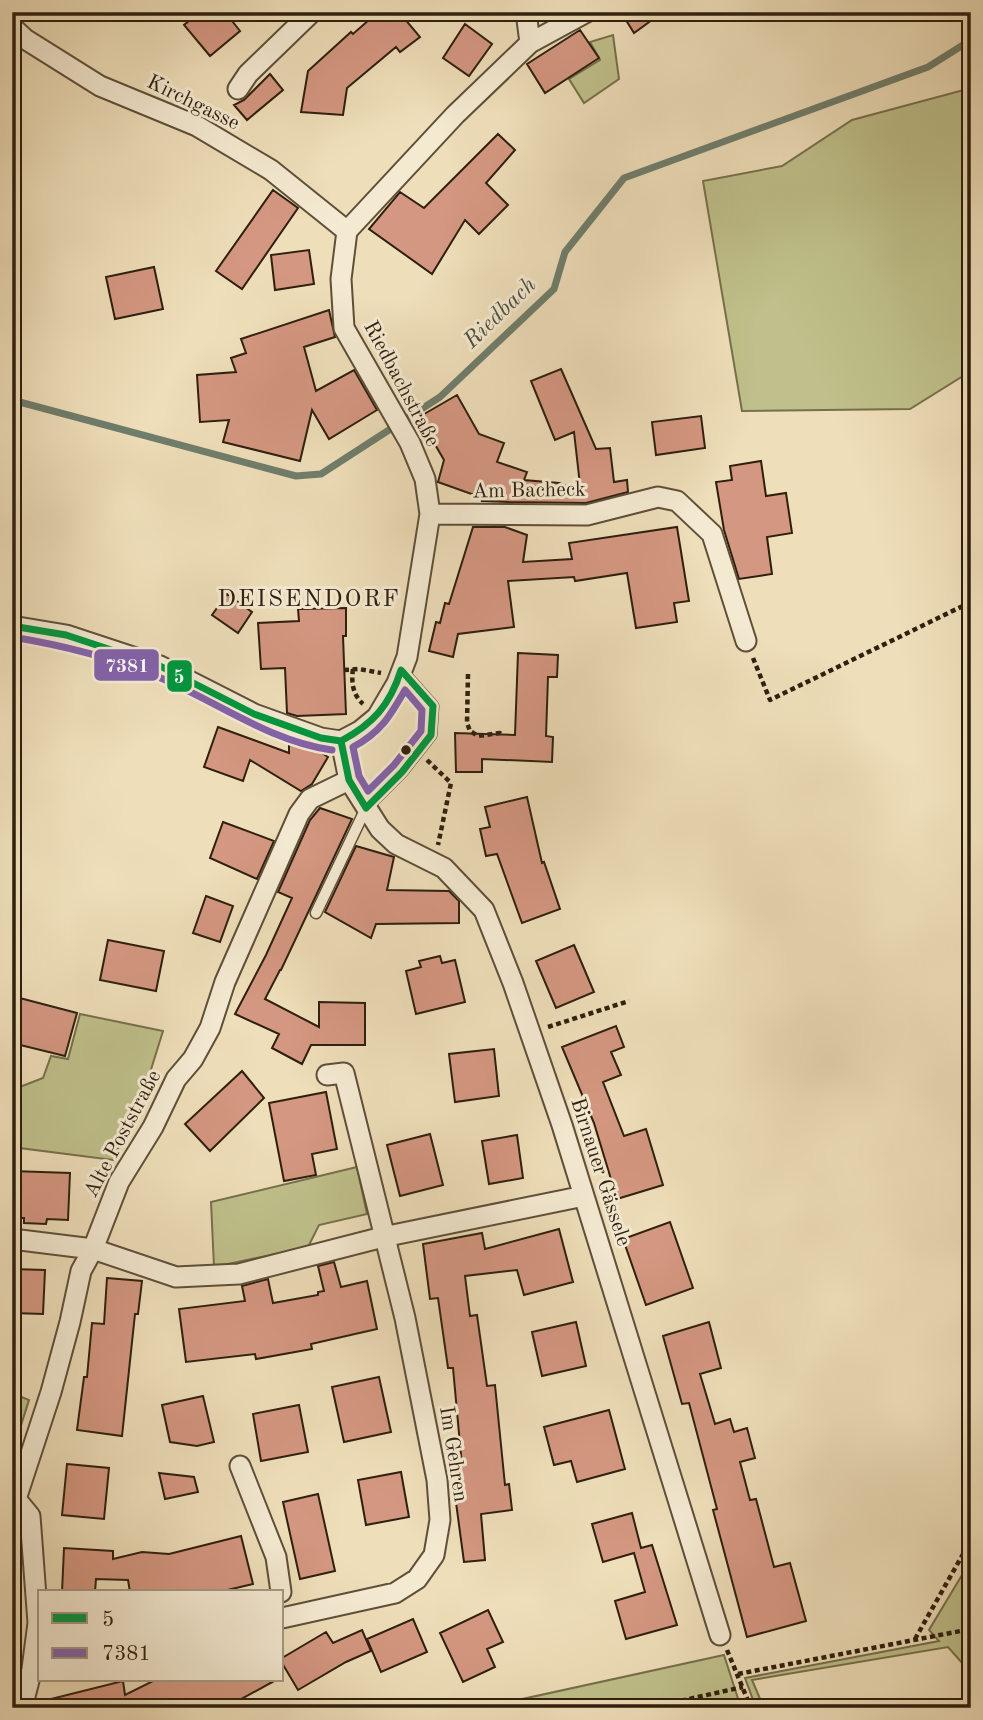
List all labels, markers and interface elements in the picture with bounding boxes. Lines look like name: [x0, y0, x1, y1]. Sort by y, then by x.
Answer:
street label: Kirchgasse: [143, 72, 243, 134]
water label: Riedbach: [459, 273, 541, 353]
street label: Riedbachstraße: [359, 318, 443, 450]
street label: Am Bacheck: [472, 480, 586, 502]
district label: DEISENDORF: [217, 588, 401, 612]
line badge: 7381: [93, 648, 160, 682]
text: 7381: [105, 658, 149, 677]
line badge: 5: [166, 659, 193, 693]
text: 5: [173, 669, 185, 688]
unlabelled marker: [399, 743, 413, 757]
street label: Alte Poststraße: [81, 1067, 165, 1201]
street label: Birnauer Gässele: [566, 1095, 634, 1249]
street label: Im Gehren: [435, 1405, 471, 1503]
legend: [38, 1590, 284, 1682]
text: 5: [102, 1610, 114, 1631]
text: 7381: [102, 1644, 151, 1665]

